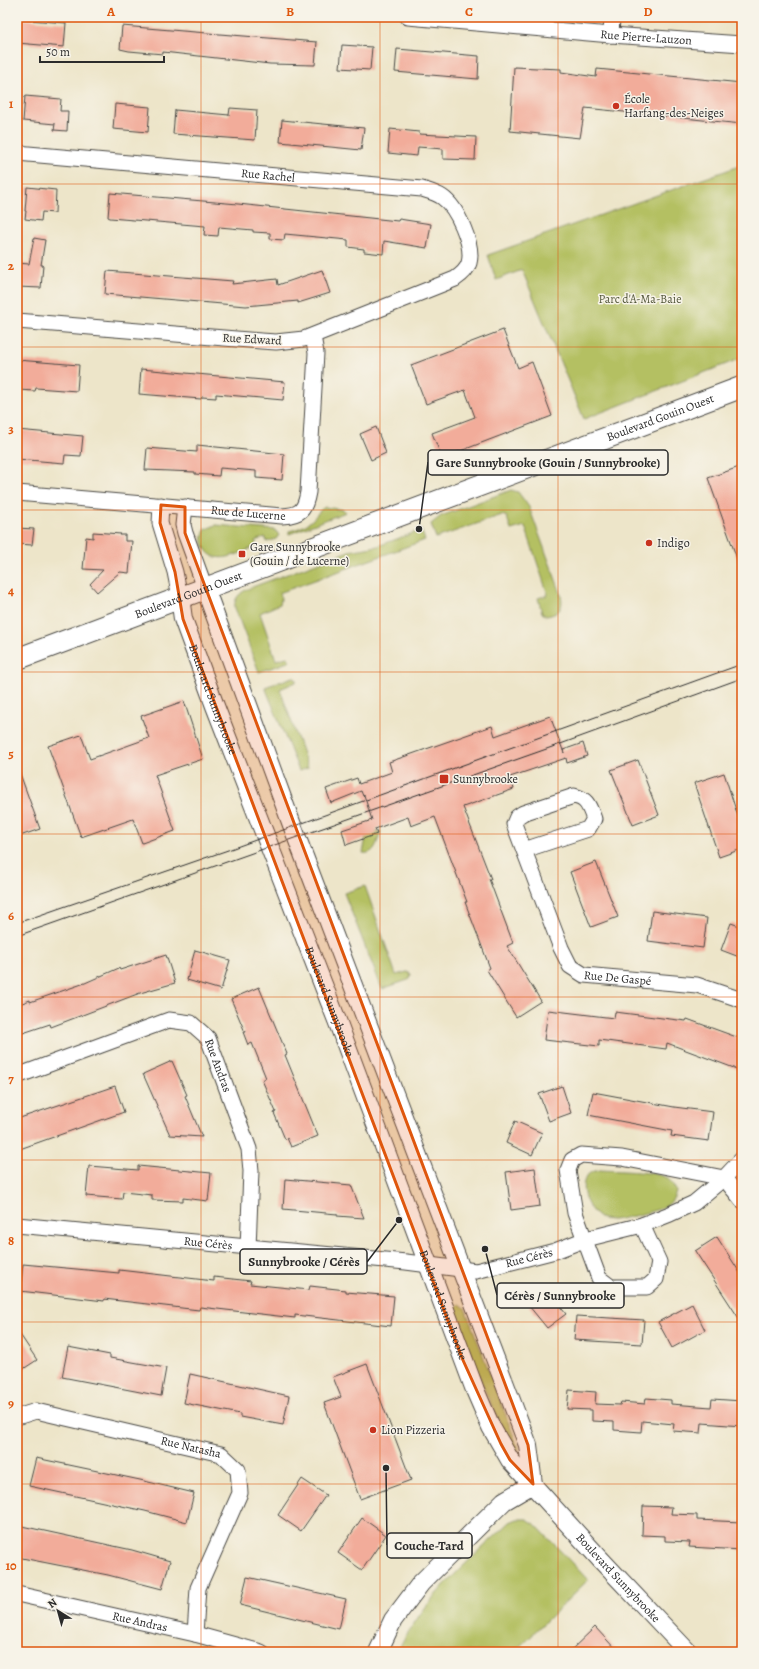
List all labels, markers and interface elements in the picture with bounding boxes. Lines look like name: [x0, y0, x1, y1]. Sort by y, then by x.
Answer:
text: A: [106, 3, 116, 20]
text: B: [286, 3, 294, 20]
text: C: [465, 3, 473, 20]
text: D: [643, 3, 653, 20]
street label: Rue Pierre-Lauzon: [600, 26, 693, 49]
scale bar: [40, 38, 164, 64]
text: 50 m: [46, 44, 70, 60]
place label: École Harfang-des-Neiges: [624, 91, 724, 121]
text: 1: [9, 95, 14, 112]
marker: École Harfang-des-Neiges: [611, 101, 621, 111]
street label: Rue Rachel: [241, 165, 296, 186]
text: 2: [8, 257, 15, 274]
park label: Parc d'A-Ma-Baie: [598, 291, 682, 307]
street label: Rue Edward: [222, 329, 283, 349]
street label: Boulevard Gouin Ouest: [604, 390, 716, 445]
text: 3: [8, 420, 14, 437]
callout: Gare Sunnybrooke (Gouin / Sunnybrooke): [428, 450, 668, 475]
text: Gare Sunnybrooke (Gouin / Sunnybrooke): [436, 454, 661, 471]
street label: Rue de Lucerne: [210, 502, 286, 524]
place label: Indigo: [657, 535, 690, 551]
marker: Indigo: [644, 538, 654, 548]
place label: Gare Sunnybrooke (Gouin / de Lucerne): [250, 539, 349, 569]
marker: Gare Sunnybrooke (Gouin / de Lucerne): [237, 549, 247, 559]
street label: Boulevard Gouin Ouest: [132, 567, 244, 622]
text: 4: [8, 582, 14, 599]
street label: Boulevard Sunnybrooke: [185, 642, 241, 757]
text: 5: [8, 745, 14, 762]
place label: Sunnybrooke: [453, 771, 518, 787]
marker: Sunnybrooke: [438, 773, 450, 785]
text: 6: [8, 907, 14, 924]
street label: Boulevard Sunnybrooke: [301, 944, 358, 1059]
street label: Rue De Gaspé: [583, 967, 652, 989]
street label: Rue Andras: [201, 1036, 235, 1095]
text: 7: [8, 1070, 14, 1087]
text: 8: [8, 1232, 14, 1249]
street label: Rue Cérès: [183, 1233, 233, 1253]
street label: Rue Cérès: [503, 1244, 555, 1271]
street label: Boulevard Sunnybrooke: [415, 1248, 471, 1363]
callout: Sunnybrooke / Cérès: [240, 1249, 367, 1274]
text: Sunnybrooke / Cérès: [248, 1253, 360, 1270]
callout: Cérès / Sunnybrooke: [497, 1283, 624, 1308]
text: Cérès / Sunnybrooke: [504, 1287, 616, 1304]
text: 9: [8, 1395, 14, 1412]
place label: Lion Pizzeria: [381, 1422, 446, 1438]
marker: Lion Pizzeria: [368, 1425, 378, 1435]
street label: Rue Natasha: [159, 1432, 223, 1462]
street label: Boulevard Sunnybrooke: [572, 1530, 664, 1626]
callout: Couche-Tard: [387, 1533, 472, 1558]
text: Couche-Tard: [394, 1537, 464, 1554]
text: 10: [5, 1557, 17, 1574]
north arrow: [38, 1591, 78, 1631]
text: N: [45, 1595, 60, 1612]
street label: Rue Andras: [111, 1608, 169, 1636]

